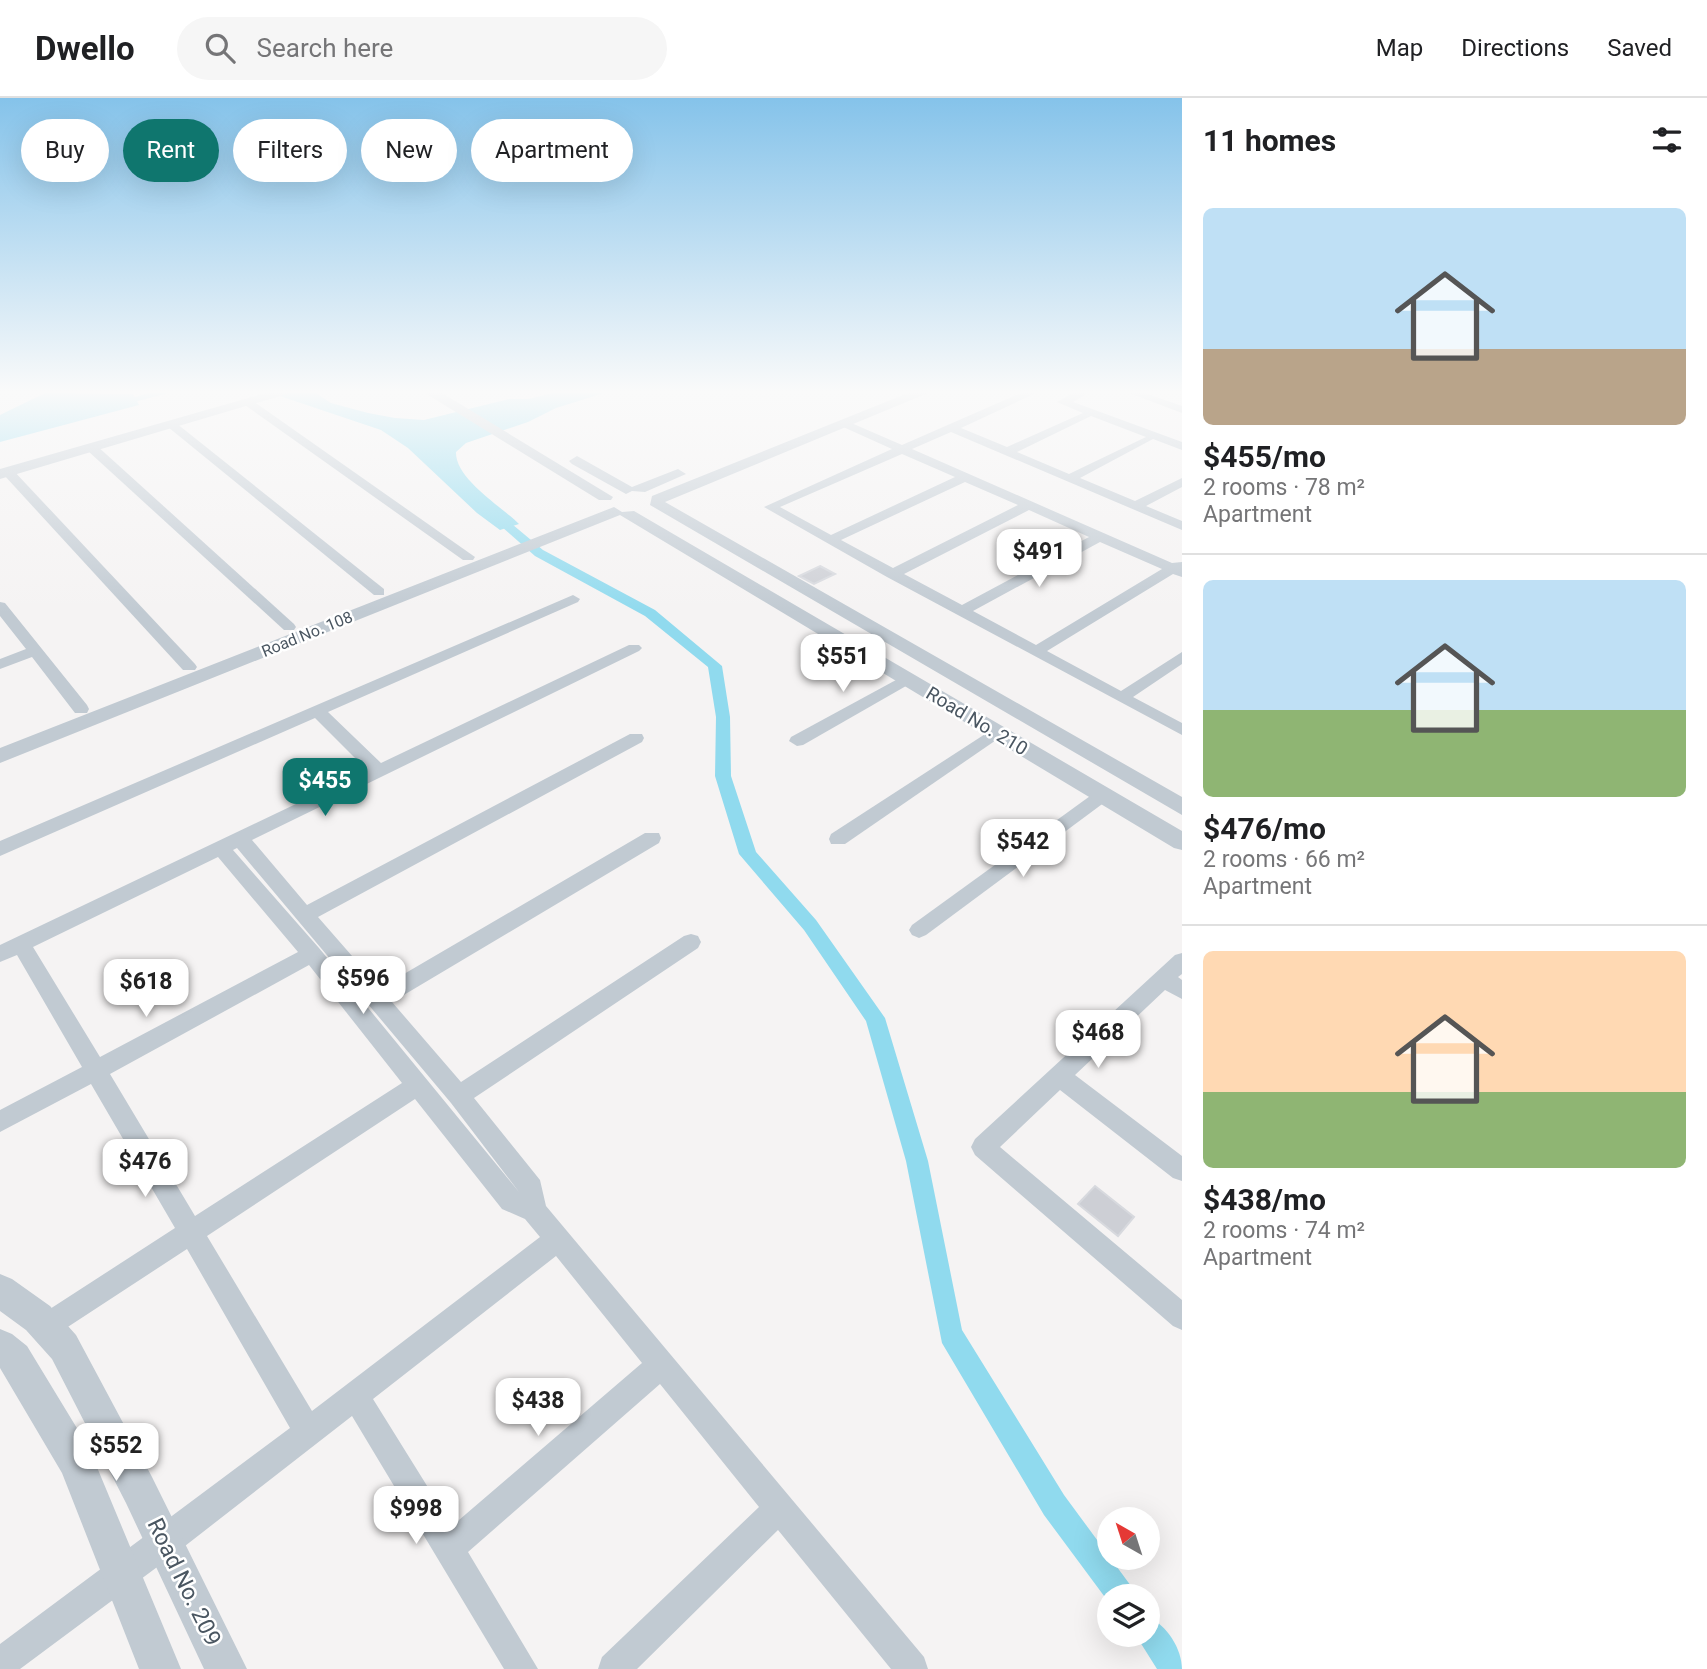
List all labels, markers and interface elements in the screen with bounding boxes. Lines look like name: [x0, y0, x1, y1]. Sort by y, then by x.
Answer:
search box: [177, 17, 667, 80]
text: Dwello: [35, 29, 135, 68]
icon: search: [201, 29, 239, 67]
text: Search here: [257, 33, 393, 63]
text: Map: [1376, 34, 1423, 62]
text: Directions: [1461, 34, 1569, 62]
text: Saved: [1607, 34, 1672, 62]
chip: Buy: [21, 119, 109, 182]
chip: Rent: [123, 119, 219, 182]
chip: Filters: [233, 119, 347, 182]
chip: New: [361, 119, 457, 182]
chip: Apartment: [471, 119, 633, 182]
icon: filters: [1648, 121, 1686, 159]
text: 11 homes: [1203, 123, 1336, 158]
icon: home: [1382, 253, 1508, 379]
text: $455/mo: [1203, 439, 1326, 474]
text: 2 rooms · 78 m²: [1203, 474, 1365, 501]
text: Apartment: [1203, 501, 1312, 528]
pin: $491: [998, 530, 1080, 589]
text: $491: [1013, 538, 1065, 565]
street label: Road No. 108: [259, 607, 355, 661]
icon: home: [1382, 625, 1508, 751]
pin: $551: [802, 634, 884, 694]
text: $551: [817, 643, 869, 670]
street label: Road No. 210: [922, 682, 1032, 760]
pin: $455: [284, 758, 366, 818]
text: $455: [299, 767, 351, 794]
text: $476/mo: [1203, 811, 1326, 846]
pin: $542: [982, 820, 1064, 879]
text: $542: [997, 828, 1049, 855]
text: 2 rooms · 66 m²: [1203, 846, 1365, 873]
text: Apartment: [1203, 873, 1312, 900]
pin: $596: [322, 956, 404, 1016]
pin: $618: [105, 960, 187, 1019]
text: $596: [337, 965, 389, 992]
text: $618: [120, 968, 172, 995]
icon: home: [1382, 996, 1508, 1122]
pin: $468: [1057, 1010, 1139, 1070]
text: $468: [1072, 1019, 1124, 1046]
pin: $476: [104, 1140, 186, 1199]
text: $476: [119, 1148, 171, 1175]
text: $438/mo: [1203, 1182, 1326, 1217]
text: 2 rooms · 74 m²: [1203, 1217, 1365, 1244]
text: Apartment: [1203, 1244, 1312, 1271]
pin: $438: [497, 1378, 579, 1438]
text: $438: [512, 1387, 564, 1414]
pin: $552: [75, 1424, 157, 1483]
text: $552: [90, 1432, 142, 1459]
pin: $998: [375, 1486, 457, 1546]
text: $998: [390, 1495, 442, 1522]
north arrow: [1097, 1507, 1160, 1570]
map controls: [1097, 1507, 1160, 1647]
street label: Road No. 209: [141, 1514, 227, 1650]
button: layers: [1097, 1584, 1160, 1647]

